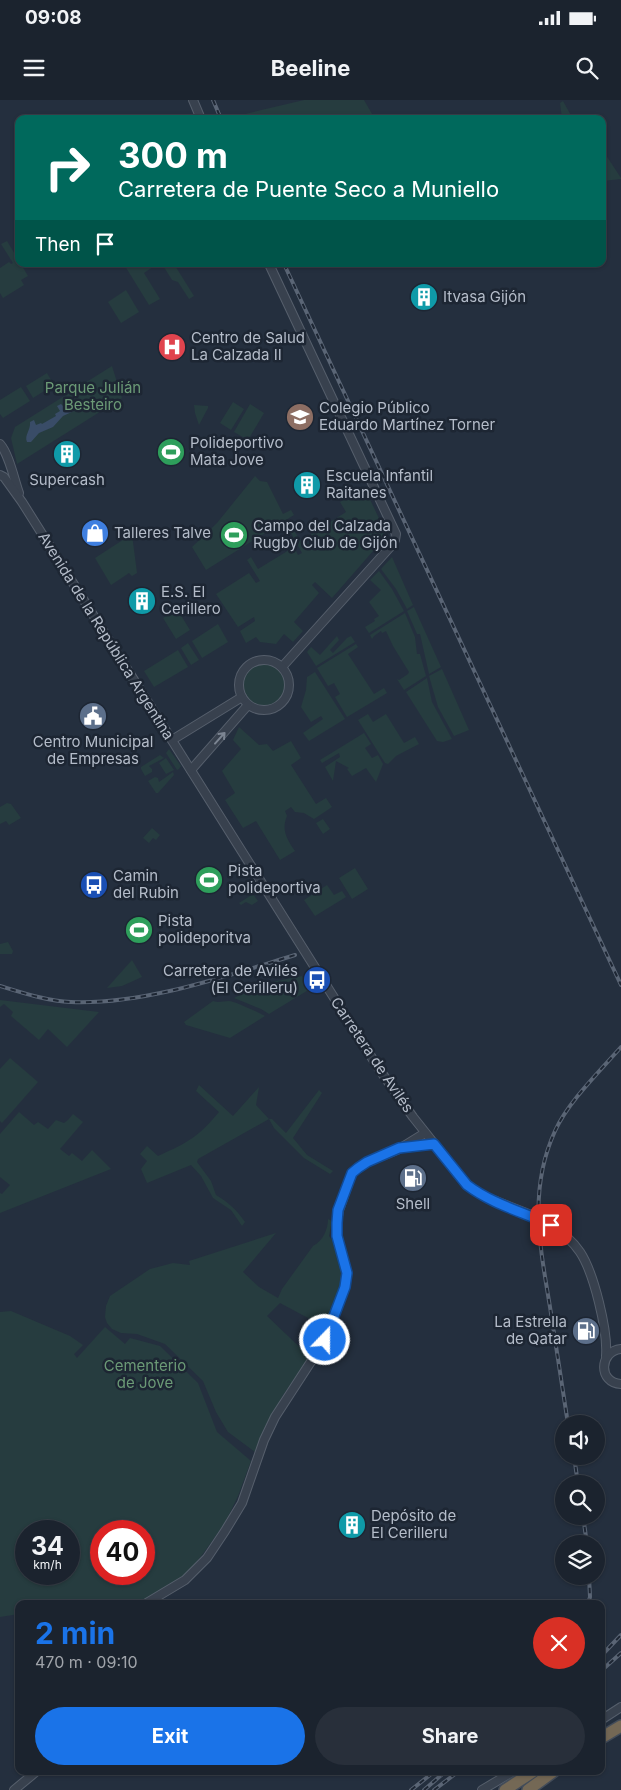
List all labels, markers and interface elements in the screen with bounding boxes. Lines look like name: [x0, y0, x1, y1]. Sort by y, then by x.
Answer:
text: 09:08: [25, 6, 82, 29]
icon: menu: [20, 54, 48, 82]
icon: search: [573, 54, 601, 82]
text: Beeline: [271, 55, 350, 81]
text: 300 m: [118, 134, 228, 176]
icon: right: [35, 135, 100, 200]
text: Carretera de Puente Seco a Muniello: [118, 176, 499, 202]
icon: arrive: [91, 230, 119, 258]
text: Then: [35, 233, 81, 256]
building icon: Itvasa Gijón: [409, 282, 439, 312]
place label: Itvasa Gijón: [443, 287, 526, 306]
place label: Centro de Salud La Calzada II: [191, 328, 305, 364]
hospital icon: Centro de Salud La Calzada II: [157, 332, 187, 362]
park label: Parque Julián Besteiro: [45, 378, 141, 414]
place label: Colegio Público Eduardo Martínez Torner: [319, 398, 496, 434]
school or university icon: Colegio Público Eduardo Martínez Torner: [285, 402, 315, 432]
place label: Polideportivo Mata Jove: [190, 433, 283, 469]
sports icon: Polideportivo Mata Jove: [156, 437, 186, 467]
building icon: Supercash: [52, 439, 82, 469]
place label: Escuela Infantil Raitanes: [326, 466, 433, 502]
place label: Supercash: [29, 470, 105, 489]
building icon: Escuela Infantil Raitanes: [292, 470, 322, 500]
place label: Campo del Calzada Rugby Club de Gijón: [253, 516, 398, 552]
shop icon: Talleres Talve: [80, 518, 110, 548]
sports icon: Campo del Calzada Rugby Club de Gijón: [219, 520, 249, 550]
place label: Talleres Talve: [114, 523, 211, 542]
street label: Avenida de la República Argentina: [34, 528, 178, 743]
place label: E.S. El Cerillero: [161, 582, 221, 618]
building icon: E.S. El Cerillero: [127, 586, 157, 616]
public building icon: Centro Municipal de Empresas: [78, 701, 108, 731]
one-way arrow: [214, 731, 225, 744]
place label: Centro Municipal de Empresas: [33, 732, 153, 768]
place label: Pista polideportiva: [228, 861, 321, 897]
sports icon: Pista polideportiva: [194, 865, 224, 895]
place label: Camin del Rubin: [113, 866, 179, 902]
bus stop icon: Camin del Rubin: [79, 870, 109, 900]
place label: Pista polideporitva: [158, 911, 251, 947]
sports icon: Pista polideporitva: [124, 915, 154, 945]
place label: Carretera de Avilés (El Cerilleru): [163, 961, 298, 997]
bus stop icon: Carretera de Avilés (El Cerilleru): [302, 965, 332, 995]
street label: Carretera de Avilés: [327, 993, 418, 1116]
fuel station icon: Shell: [398, 1163, 428, 1193]
place label: Shell: [396, 1194, 430, 1213]
pin: [530, 1204, 572, 1246]
icon: arrive: [537, 1211, 565, 1239]
place label: La Estrella de Qatar: [494, 1312, 567, 1348]
position arrow: [298, 1313, 350, 1365]
fuel station icon: La Estrella de Qatar: [571, 1316, 601, 1346]
park label: Cementerio de Jove: [104, 1356, 186, 1392]
map controls: [555, 1415, 605, 1585]
button: sound: [555, 1415, 605, 1465]
button: search: [555, 1475, 605, 1525]
place label: Depósito de El Cerilleru: [371, 1506, 456, 1542]
building icon: Depósito de El Cerilleru: [337, 1510, 367, 1540]
speed limit sign: 40: [90, 1520, 155, 1585]
text: 34: [31, 1531, 64, 1561]
button: layers: [555, 1535, 605, 1585]
text: km/h: [33, 1557, 62, 1572]
text: 2 min: [35, 1615, 115, 1651]
button: close: [533, 1617, 585, 1669]
text: 470 m · 09:10: [35, 1652, 138, 1672]
button: Exit: [35, 1707, 305, 1765]
button: Share: [315, 1707, 585, 1765]

